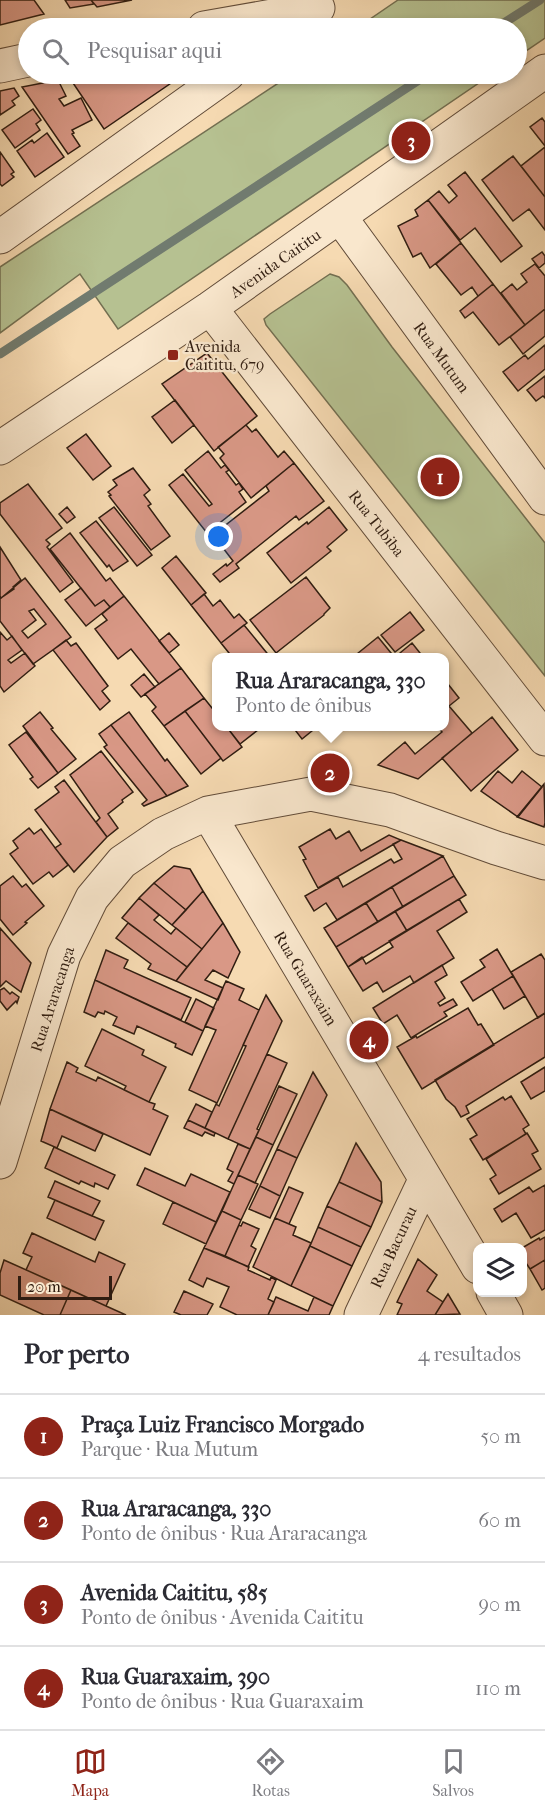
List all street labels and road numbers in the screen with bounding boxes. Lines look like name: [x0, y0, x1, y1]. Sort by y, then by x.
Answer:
street label: Avenida Caititu: [225, 225, 325, 302]
street label: Rua Mutum: [410, 318, 474, 397]
street label: Rua Tubiba: [345, 486, 409, 561]
street label: Rua Guaraxaim: [270, 928, 342, 1030]
street label: Rua Araracanga: [26, 943, 79, 1054]
street label: Rua Bacurau: [366, 1203, 421, 1291]

